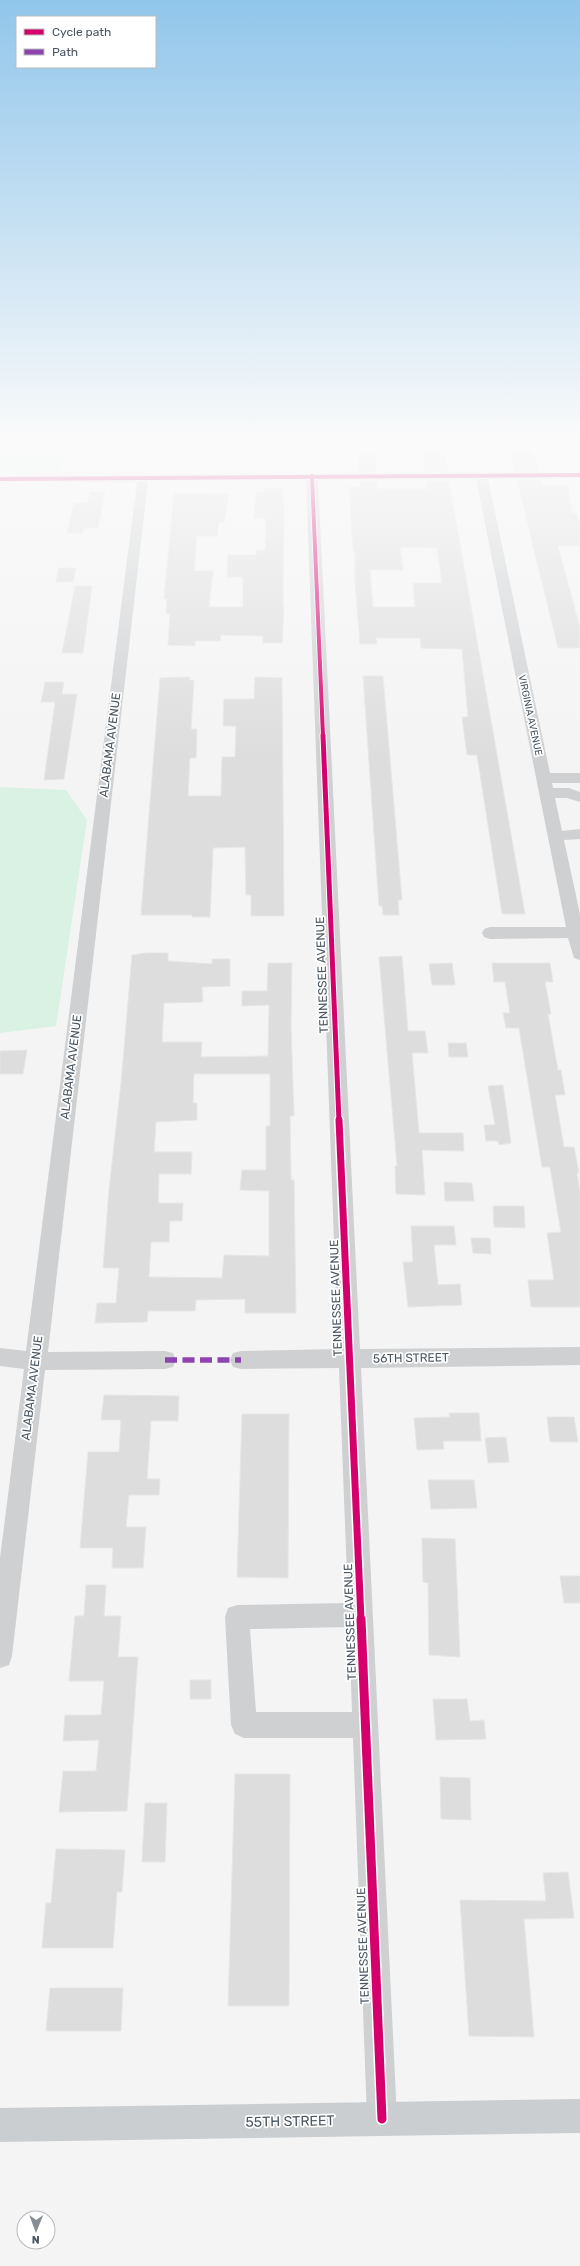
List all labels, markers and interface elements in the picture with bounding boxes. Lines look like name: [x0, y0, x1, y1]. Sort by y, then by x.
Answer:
legend: [16, 16, 156, 68]
text: Cycle path: [52, 25, 111, 39]
text: Path: [52, 45, 78, 59]
street label: VIRGINIA AVENUE: [516, 674, 544, 757]
street label: ALABAMA AVENUE: [97, 692, 123, 798]
street label: TENNESSEE AVENUE: [313, 916, 331, 1034]
street label: ALABAMA AVENUE: [58, 1014, 84, 1120]
street label: TENNESSEE AVENUE: [327, 1239, 345, 1357]
street label: ALABAMA AVENUE: [19, 1335, 45, 1441]
street label: 56TH STREET: [373, 1350, 449, 1366]
street label: TENNESSEE AVENUE: [341, 1563, 359, 1681]
street label: TENNESSEE AVENUE: [354, 1887, 372, 2005]
street label: 55TH STREET: [245, 2112, 335, 2131]
north arrow: [16, 2210, 56, 2250]
text: N: [32, 2233, 40, 2246]

